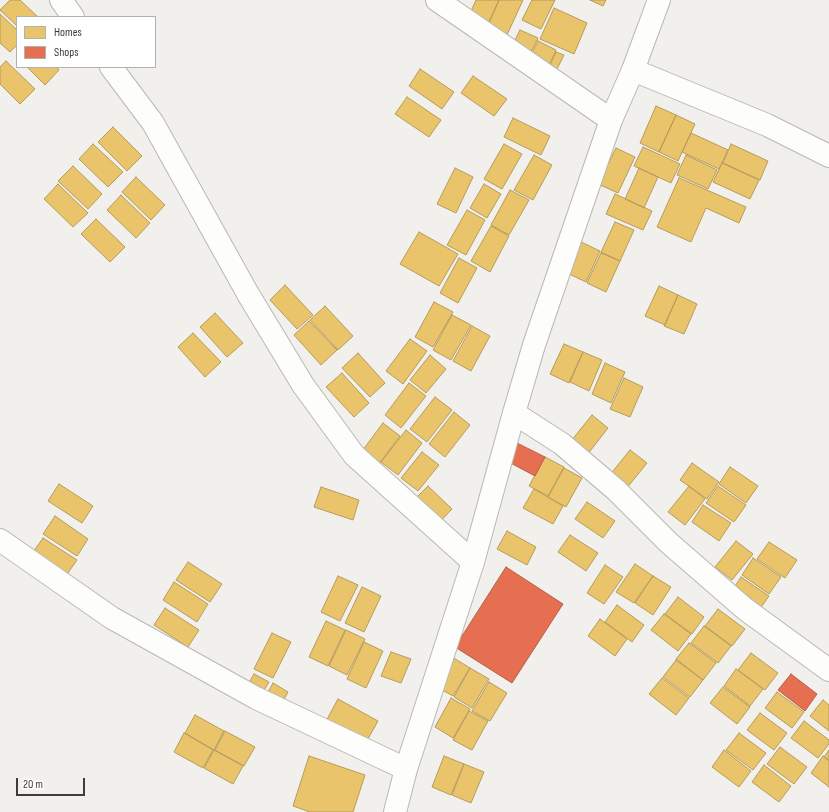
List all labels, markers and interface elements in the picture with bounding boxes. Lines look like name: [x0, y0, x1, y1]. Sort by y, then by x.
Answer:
legend: [16, 16, 156, 68]
text: Homes: [54, 25, 82, 40]
text: Shops: [54, 45, 79, 60]
scale bar: [18, 770, 87, 796]
text: 20 m: [23, 777, 43, 792]

